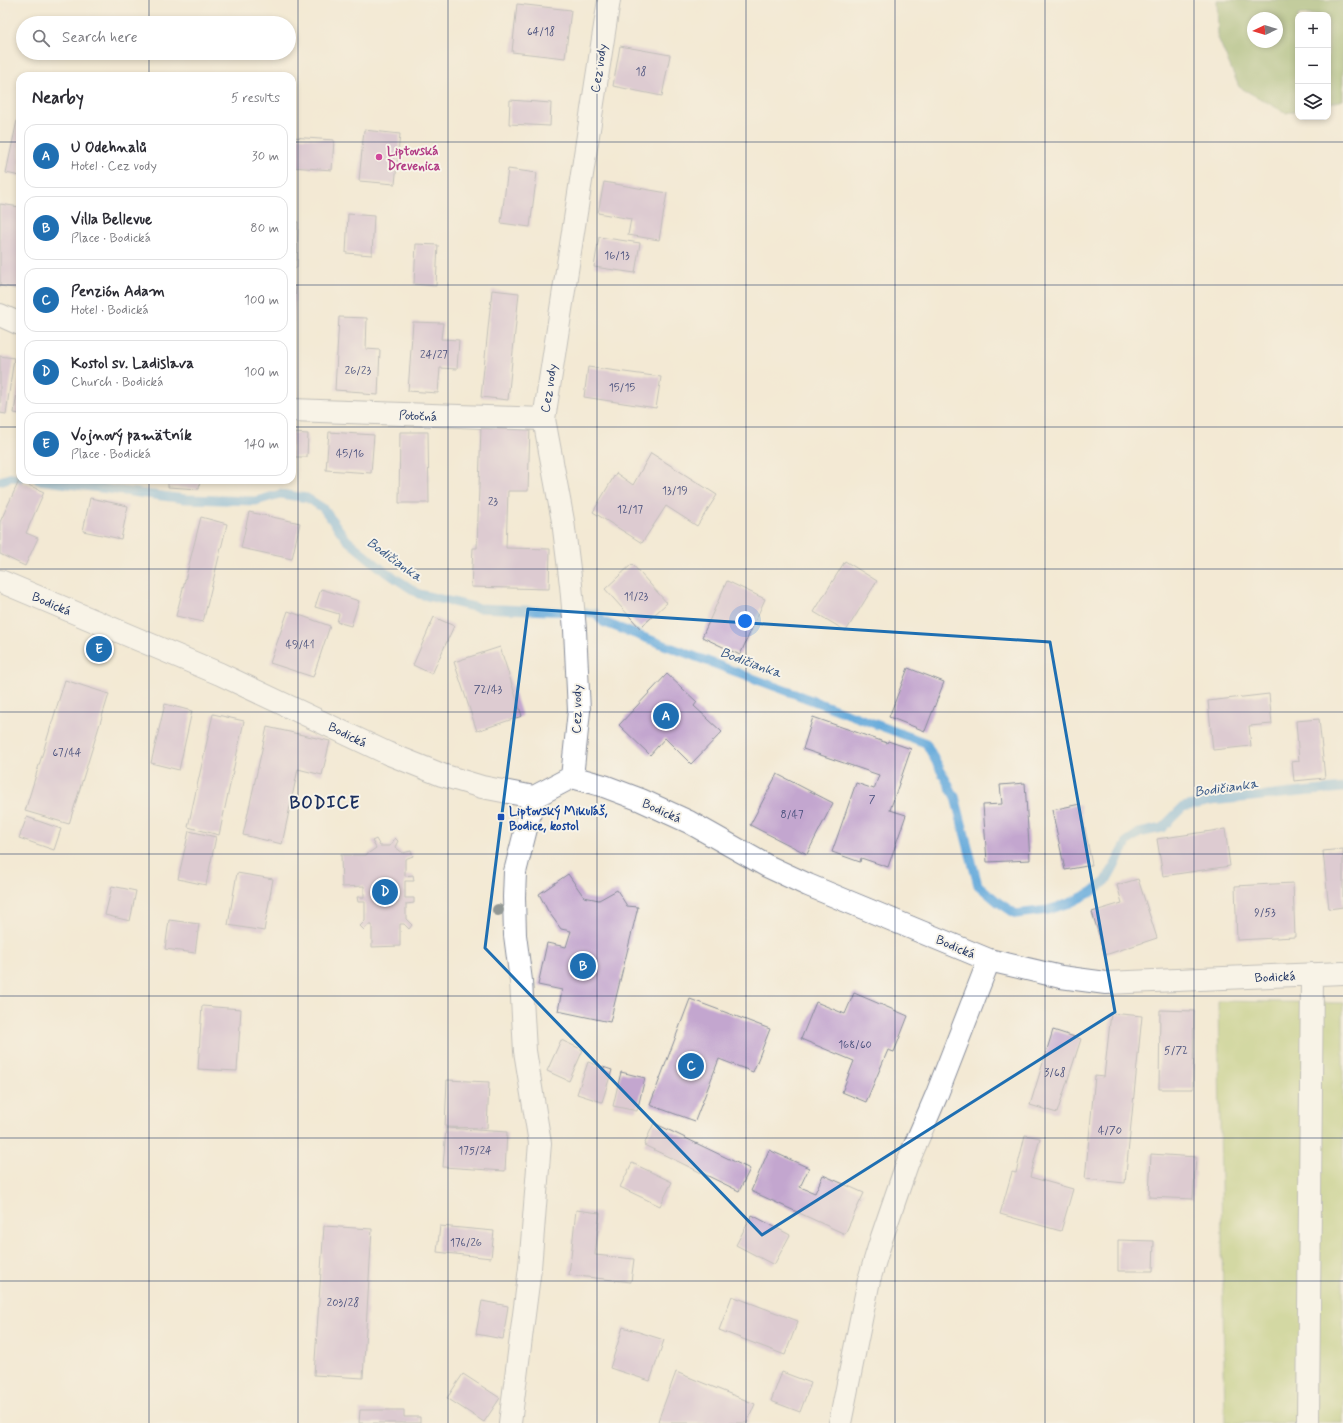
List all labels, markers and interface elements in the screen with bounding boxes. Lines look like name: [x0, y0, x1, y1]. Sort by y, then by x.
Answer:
north arrow: [1247, 12, 1283, 48]
map controls: [1295, 12, 1331, 120]
button: +: [1295, 12, 1331, 48]
search box: [16, 16, 296, 60]
house number: 64/18: [527, 25, 555, 39]
icon: search: [30, 27, 52, 49]
text: Search here: [62, 28, 138, 48]
street label: Cez vody: [587, 42, 612, 94]
button: −: [1295, 48, 1331, 84]
house number: 18: [636, 65, 646, 79]
button: layers: [1295, 84, 1331, 120]
text: Nearby: [32, 87, 84, 109]
text: 5 results: [231, 90, 280, 107]
text: U Odehnalů: [71, 138, 146, 158]
place label: Liptovská Drevenica: [387, 143, 441, 175]
text: A: [42, 148, 50, 165]
text: 30 m: [252, 148, 279, 165]
marker: Liptovská Drevenica: [374, 152, 384, 162]
text: Hotel · Cez vody: [71, 158, 157, 175]
text: Villa Bellevue: [71, 210, 152, 230]
text: B: [42, 220, 50, 237]
text: 80 m: [250, 220, 279, 237]
text: Place · Bodická: [71, 230, 151, 247]
house number: 16/13: [604, 249, 630, 263]
text: Penzión Adam: [71, 282, 165, 302]
text: C: [41, 292, 51, 309]
text: 100 m: [244, 292, 279, 309]
text: Hotel · Bodická: [71, 302, 149, 319]
house number: 24/27: [420, 348, 448, 362]
text: Kostol sv. Ladislava: [71, 354, 194, 374]
street label: Cez vody: [537, 362, 562, 414]
text: D: [42, 364, 50, 381]
text: 100 m: [244, 364, 279, 381]
house number: 26/23: [345, 364, 372, 378]
text: Church · Bodická: [71, 374, 163, 391]
house number: 15/15: [609, 381, 635, 395]
street label: Potočná: [398, 407, 437, 426]
text: Vojnový pamätník: [71, 426, 192, 446]
text: E: [42, 436, 50, 453]
text: 140 m: [244, 436, 279, 453]
text: Place · Bodická: [71, 446, 151, 463]
house number: 45/16: [336, 447, 364, 461]
house number: 13/19: [662, 484, 688, 498]
house number: 23: [488, 495, 498, 509]
house number: 12/17: [617, 503, 643, 517]
water label: Bodičianka: [363, 534, 426, 586]
street label: Bodická: [29, 589, 74, 620]
house number: 11/23: [624, 590, 649, 604]
your location: [735, 611, 755, 631]
pin: E: [86, 634, 112, 664]
house number: 49/41: [286, 638, 314, 652]
water label: Bodičianka: [717, 644, 784, 683]
house number: 72/43: [474, 683, 503, 697]
street label: Cez vody: [569, 684, 586, 734]
pin: A: [653, 701, 679, 731]
street label: Bodická: [325, 719, 370, 752]
house number: 67/44: [52, 746, 82, 760]
water label: Bodičianka: [1193, 775, 1260, 801]
district label: BODICE: [290, 792, 360, 814]
house number: 7: [869, 793, 876, 807]
street label: Bodická: [639, 795, 684, 828]
place label: Liptovský Mikuláš, Bodice, kostol: [509, 803, 608, 835]
house number: 8/47: [781, 808, 804, 822]
marker: Liptovský Mikuláš, Bodice, kostol: [496, 812, 506, 822]
pin: D: [372, 877, 398, 907]
house number: 9/53: [1254, 906, 1276, 920]
street label: Bodická: [933, 932, 978, 963]
pin: B: [570, 951, 596, 981]
street label: Bodická: [1254, 968, 1296, 987]
house number: 168/60: [838, 1038, 872, 1052]
house number: 5/72: [1164, 1044, 1188, 1058]
pin: C: [678, 1051, 704, 1081]
house number: 3/68: [1044, 1066, 1066, 1080]
house number: 4/70: [1098, 1124, 1122, 1138]
house number: 175/24: [458, 1144, 492, 1158]
house number: 176/26: [450, 1236, 482, 1250]
house number: 203/28: [327, 1296, 359, 1310]

